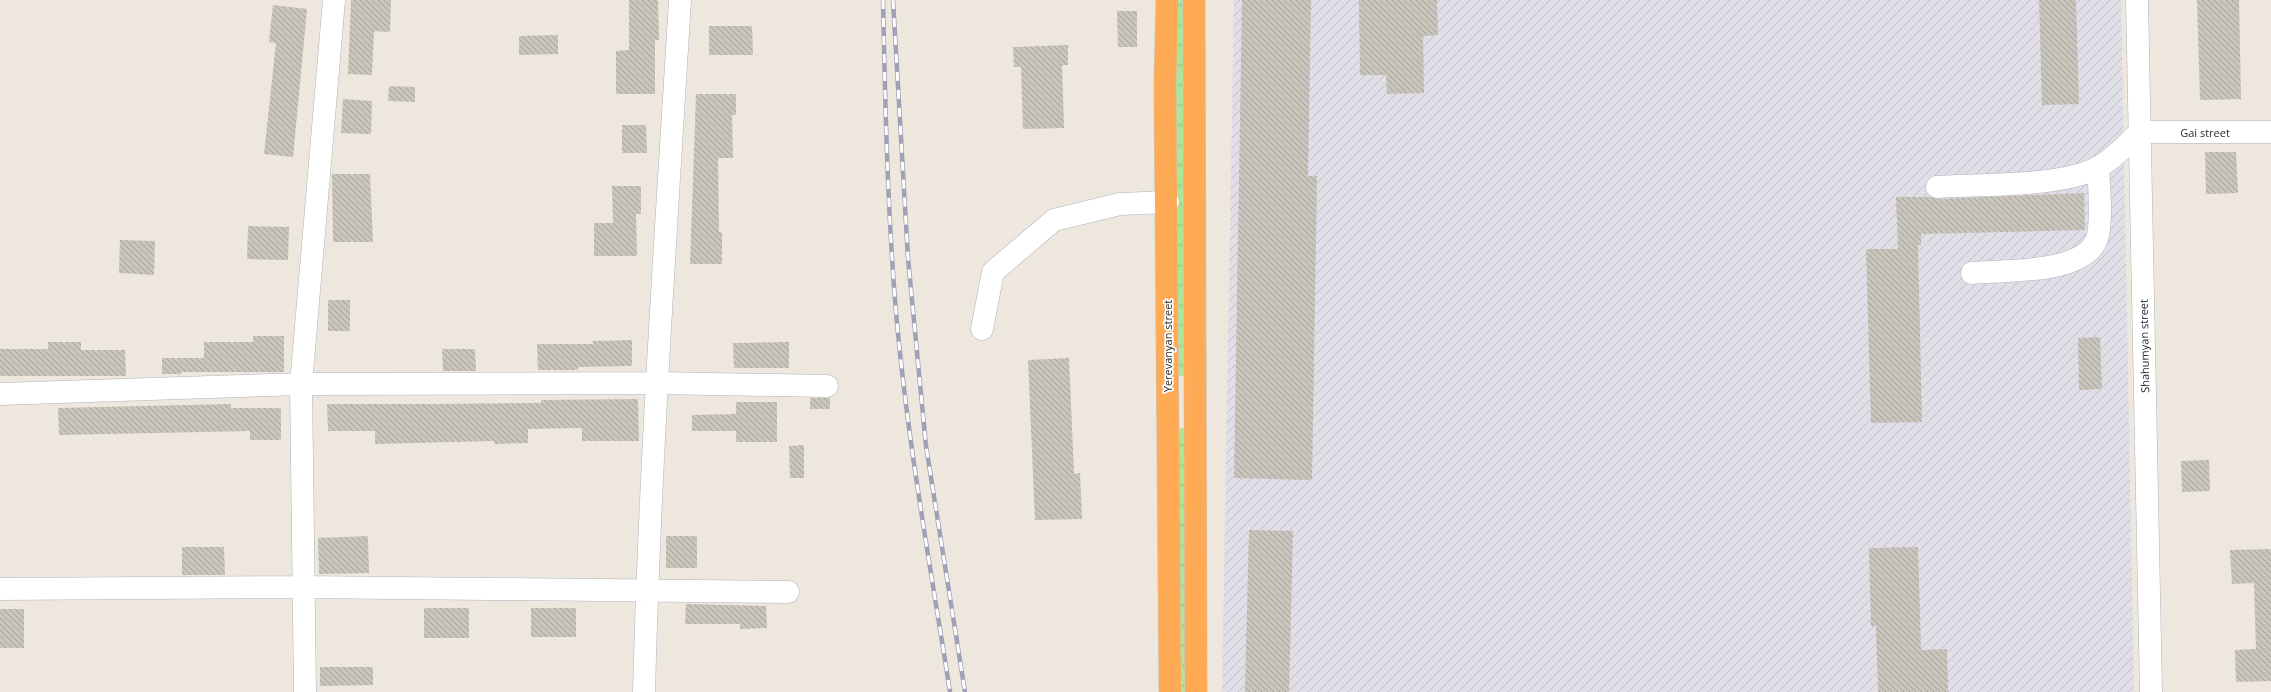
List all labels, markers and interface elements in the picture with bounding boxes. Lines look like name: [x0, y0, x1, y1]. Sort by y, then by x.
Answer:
street label: Gai street: [2180, 125, 2230, 140]
street label: Shahumyan street: [2136, 299, 2152, 393]
street label: Yerevanyan street: [1160, 300, 1175, 392]

